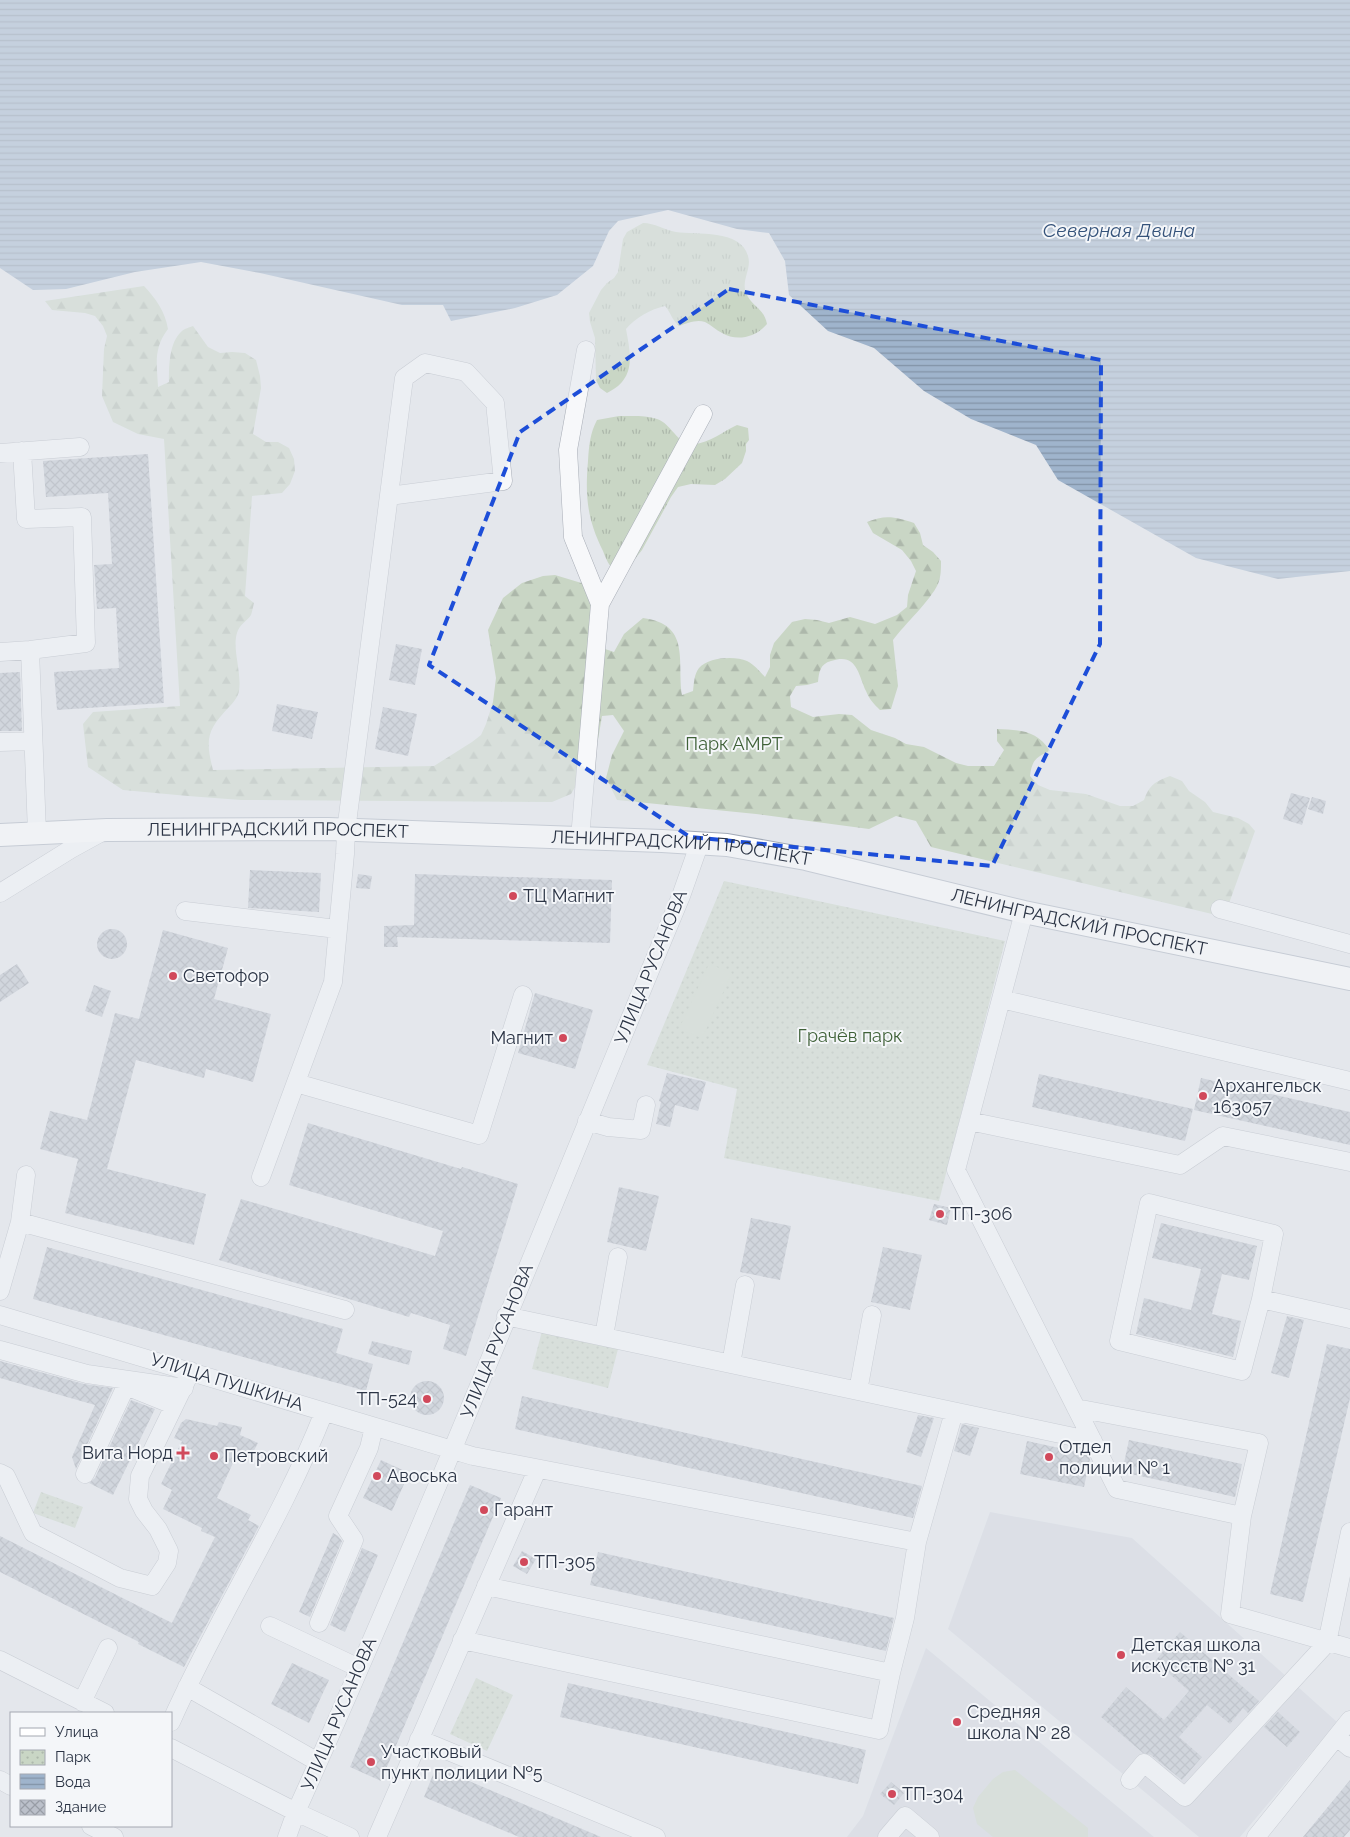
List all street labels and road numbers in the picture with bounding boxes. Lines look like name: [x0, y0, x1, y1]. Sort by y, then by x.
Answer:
street label: ЛЕНИНГРАДСКИЙ ПРОСПЕКТ: [147, 818, 409, 842]
street label: ЛЕНИНГРАДСКИЙ ПРОСПЕКТ: [551, 826, 813, 870]
street label: ЛЕНИНГРАДСКИЙ ПРОСПЕКТ: [949, 884, 1209, 959]
street label: УЛИЦА РУСАНОВА: [610, 887, 691, 1047]
street label: УЛИЦА РУСАНОВА: [456, 1261, 537, 1421]
street label: УЛИЦА ПУШКИНА: [148, 1348, 306, 1415]
street label: УЛИЦА РУСАНОВА: [297, 1634, 380, 1794]

